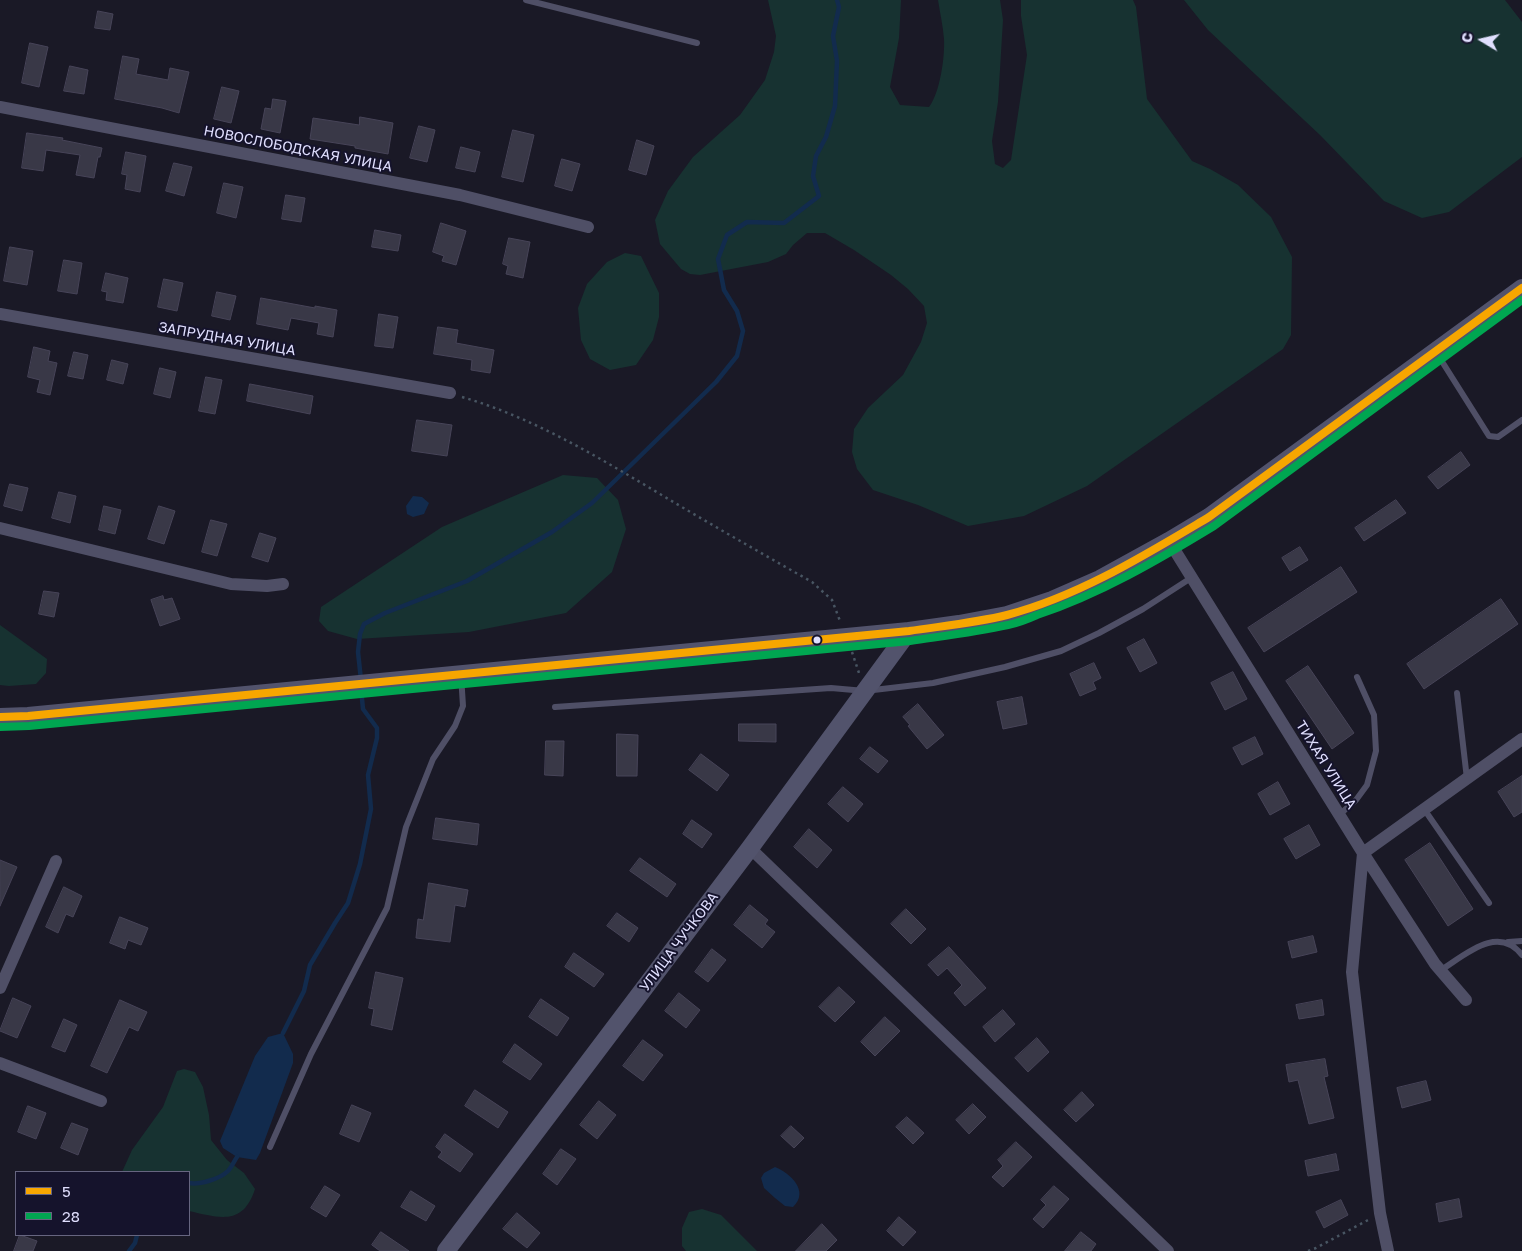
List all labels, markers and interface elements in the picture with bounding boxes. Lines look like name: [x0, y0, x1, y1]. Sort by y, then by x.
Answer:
north arrow: [1457, 15, 1507, 65]
text: С: [1458, 31, 1476, 44]
street label: НОВОСЛОБОДСКАЯ УЛИЦА: [202, 122, 394, 176]
street label: ЗАПРУДНАЯ УЛИЦА: [157, 319, 297, 359]
unlabelled marker: [812, 635, 822, 645]
street label: ТИХАЯ УЛИЦА: [1292, 718, 1360, 812]
street label: УЛИЦА ЧУЧКОВА: [636, 889, 722, 995]
legend: [15, 1171, 190, 1236]
text: 5: [62, 1182, 71, 1200]
text: 28: [62, 1207, 80, 1225]

